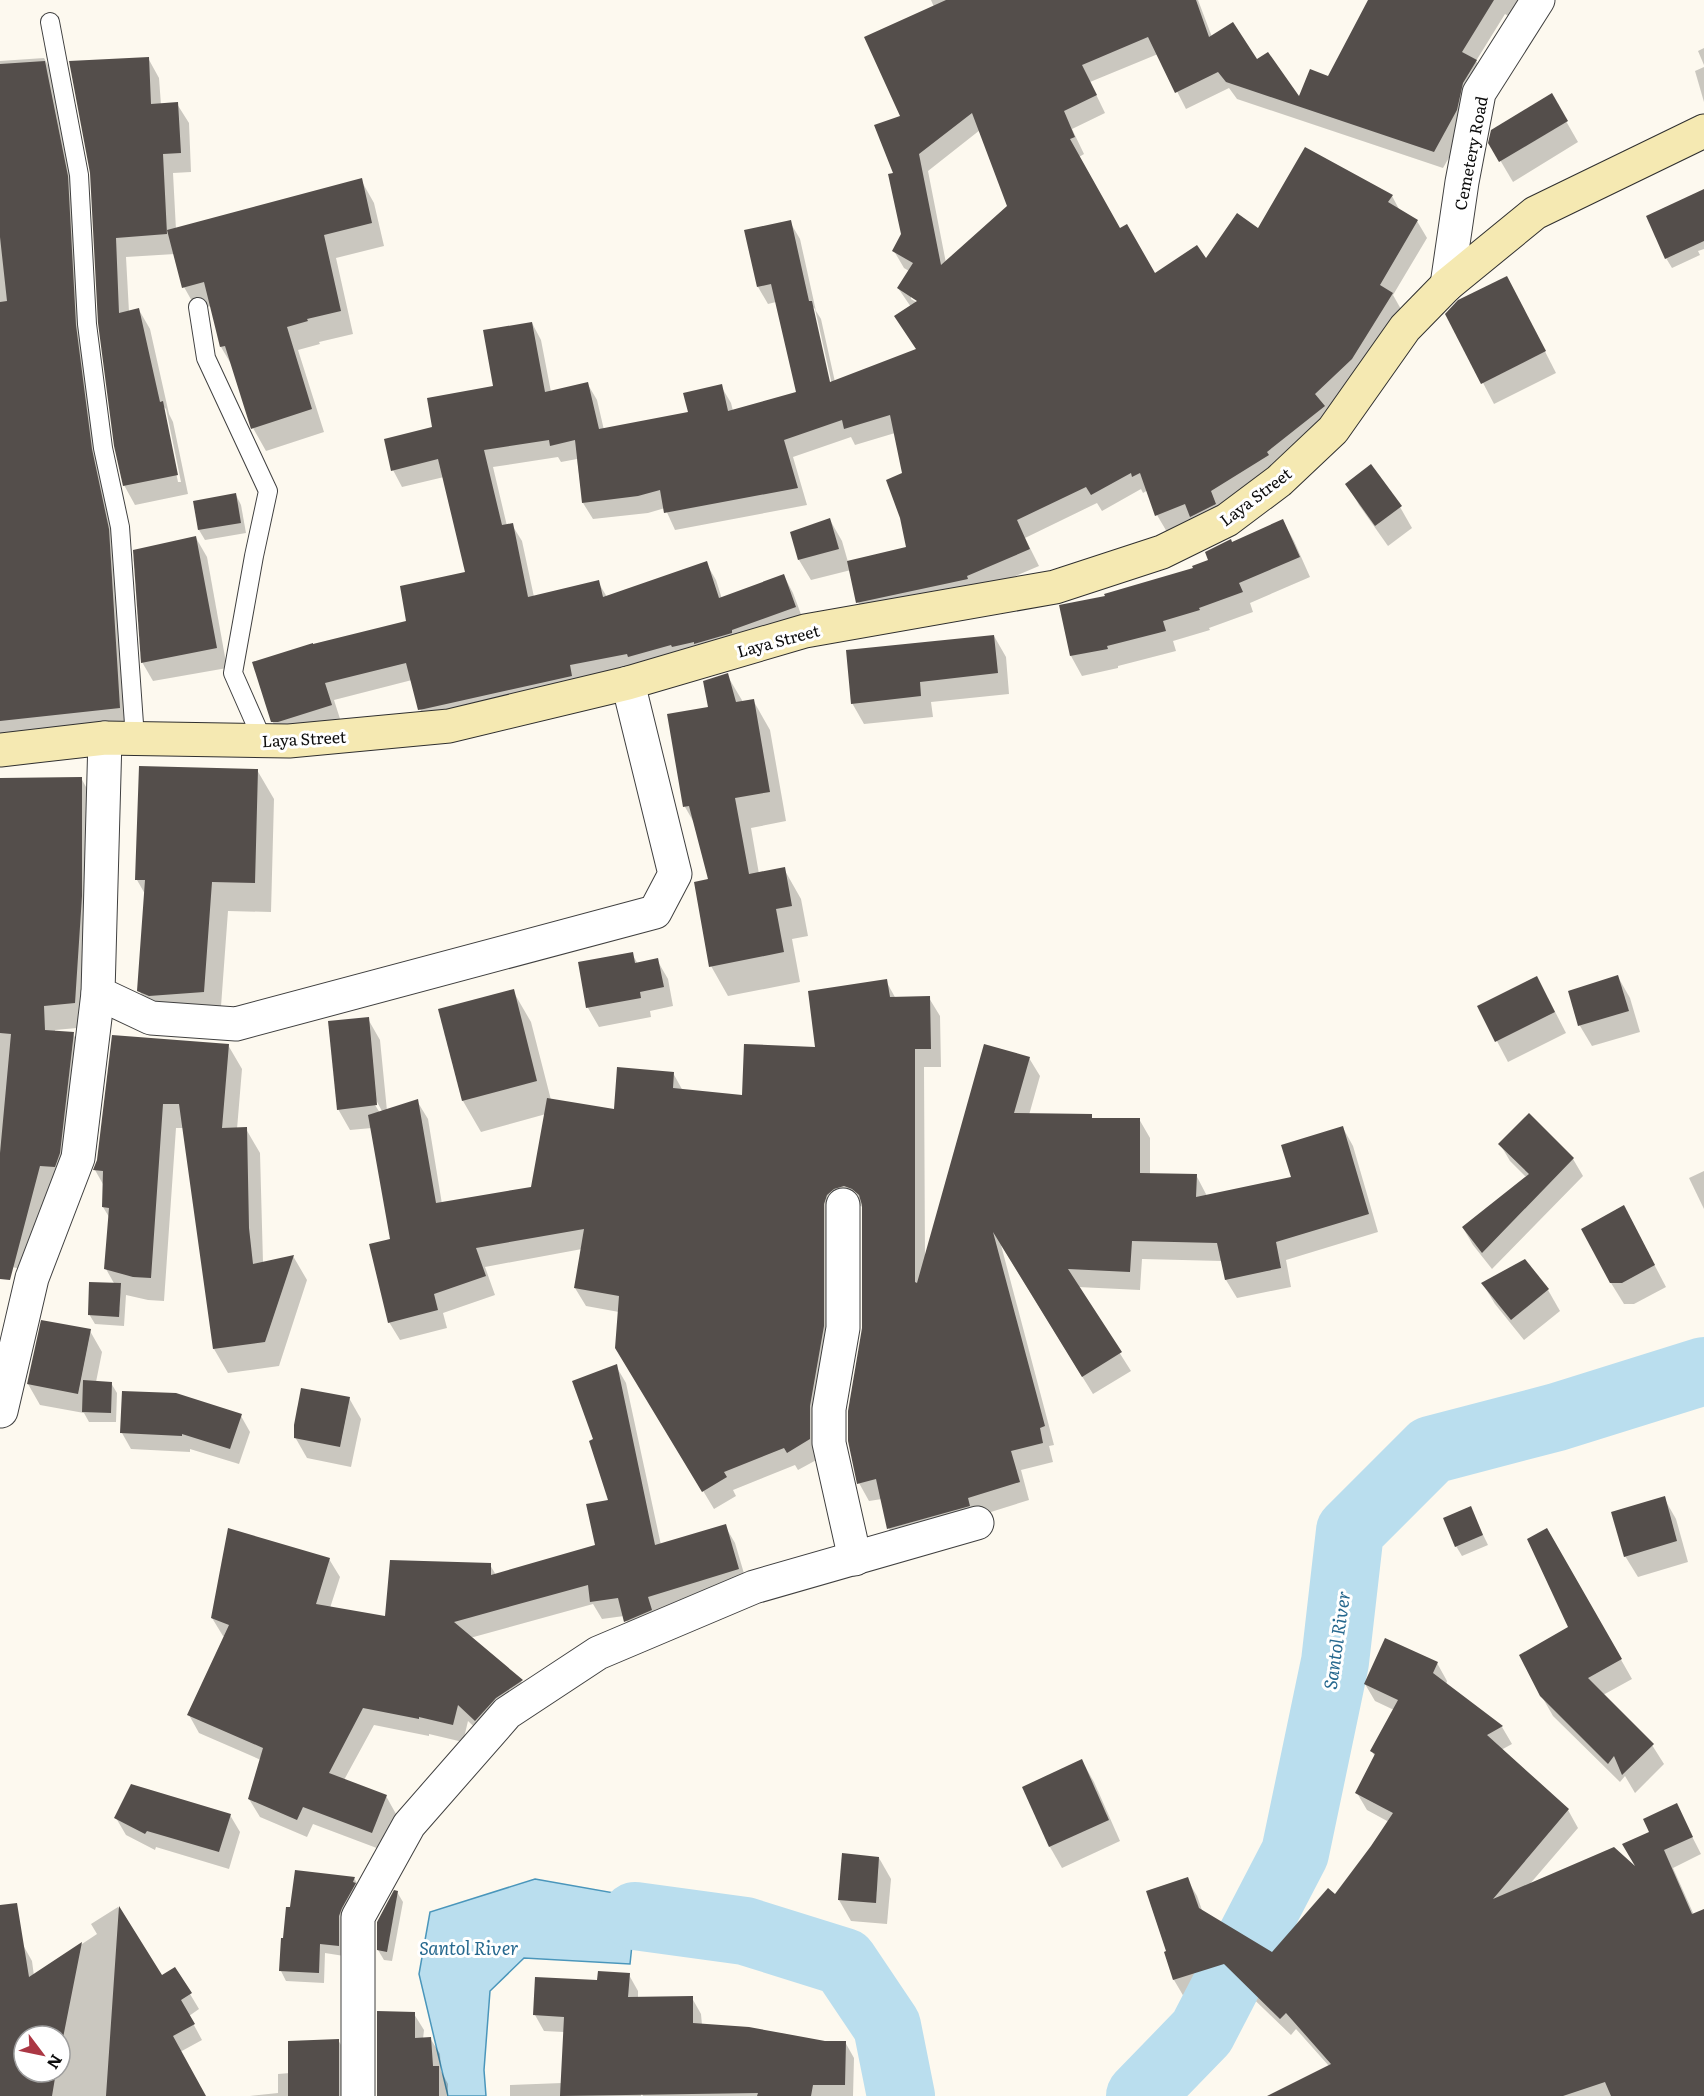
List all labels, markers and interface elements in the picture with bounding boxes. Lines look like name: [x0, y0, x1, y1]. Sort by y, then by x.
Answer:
street label: Cemetery Road: [1447, 94, 1493, 212]
street label: Laya Street: [1214, 461, 1296, 531]
street label: Laya Street: [734, 617, 822, 663]
street label: Laya Street: [261, 724, 347, 752]
water label: Santol River: [1316, 1589, 1356, 1691]
water label: Santol River: [419, 1934, 519, 1961]
north arrow: [12, 2024, 72, 2084]
text: N: [42, 2050, 69, 2075]

